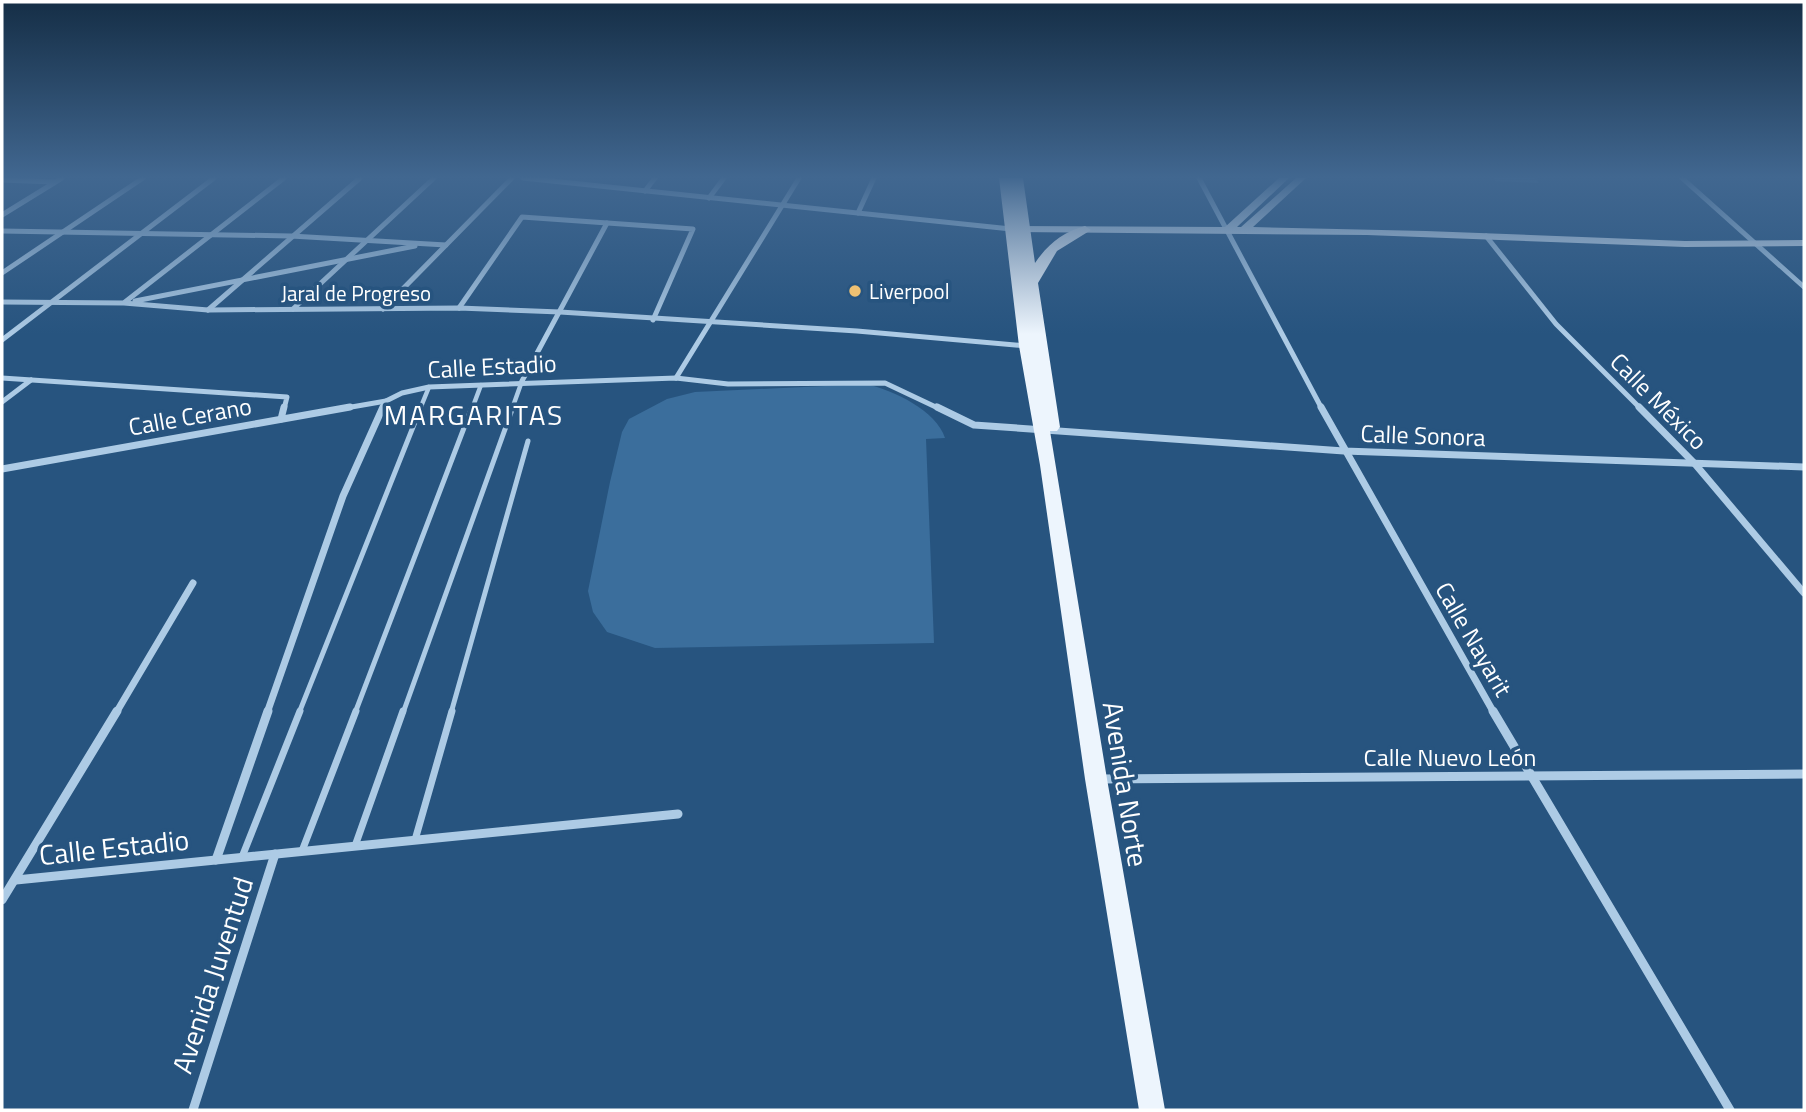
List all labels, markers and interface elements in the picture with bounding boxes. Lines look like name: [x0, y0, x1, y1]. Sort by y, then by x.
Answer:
place label: Liverpool: [869, 275, 950, 307]
street label: Jaral de Progreso: [281, 277, 431, 309]
marker: Liverpool: [847, 283, 863, 299]
street label: Calle México: [1602, 344, 1716, 458]
street label: Calle Estadio: [427, 345, 557, 387]
street label: Calle Cerano: [126, 387, 254, 445]
district label: MARGARITAS: [384, 393, 564, 436]
street label: Calle Sonora: [1360, 415, 1486, 455]
street label: Calle Nayarit: [1427, 575, 1522, 704]
street label: Avenida Norte: [1092, 698, 1160, 870]
street label: Calle Nuevo León: [1364, 739, 1536, 775]
street label: Calle Estadio: [37, 818, 191, 876]
street label: Avenida Juventud: [160, 871, 264, 1079]

